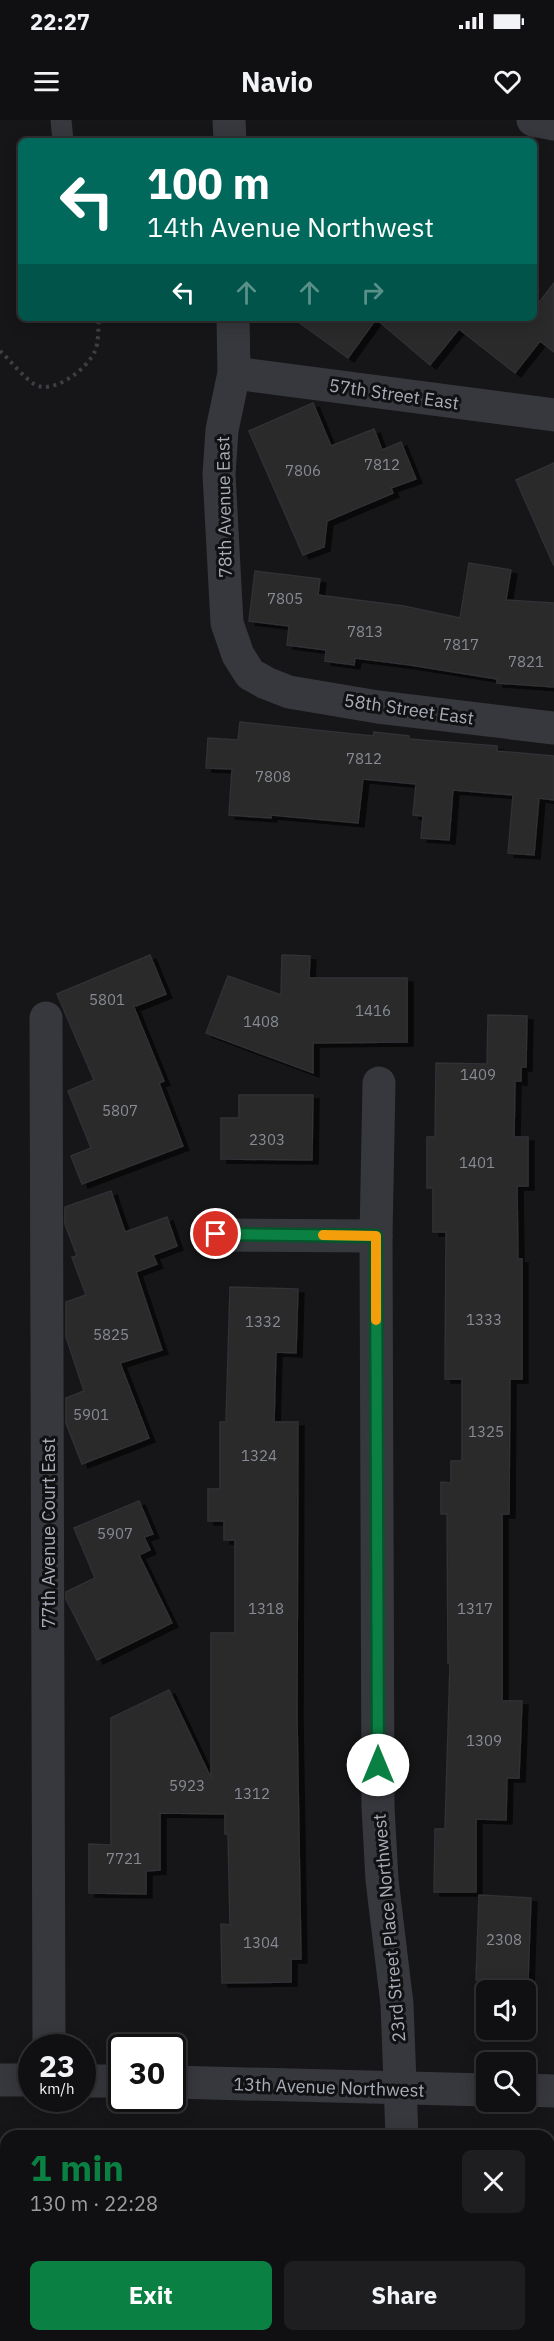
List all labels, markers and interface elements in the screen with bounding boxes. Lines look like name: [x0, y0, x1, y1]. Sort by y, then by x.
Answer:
text: 22:27: [30, 7, 90, 36]
text: Navio: [241, 64, 313, 99]
icon: menu: [30, 65, 63, 98]
icon: heart: [491, 65, 524, 98]
text: 100 m: [147, 156, 270, 211]
icon: left: [48, 162, 126, 240]
text: 14th Avenue Northwest: [147, 209, 434, 244]
icon: left: [167, 276, 200, 309]
icon: ahead: [230, 276, 263, 309]
icon: ahead: [293, 276, 326, 309]
icon: right: [356, 276, 389, 309]
street label: 57th Street East: [327, 373, 461, 415]
street label: 78th Avenue East: [211, 436, 237, 578]
house number: 7812: [364, 455, 400, 474]
house number: 7806: [285, 461, 321, 480]
house number: 7805: [267, 589, 303, 608]
house number: 7813: [347, 622, 383, 641]
house number: 7817: [443, 635, 479, 654]
house number: 7821: [508, 652, 544, 671]
street label: 58th Street East: [342, 688, 476, 730]
house number: 7812: [346, 749, 382, 768]
house number: 7808: [255, 767, 291, 786]
house number: 5801: [89, 990, 125, 1009]
house number: 1416: [355, 1001, 391, 1020]
house number: 1408: [243, 1012, 279, 1031]
house number: 1409: [460, 1065, 496, 1084]
house number: 5807: [102, 1101, 138, 1120]
house number: 2303: [249, 1130, 285, 1149]
house number: 1401: [459, 1153, 495, 1172]
pin: [190, 1208, 241, 1259]
icon: arrive: [199, 1217, 232, 1250]
house number: 1333: [466, 1310, 502, 1329]
house number: 1332: [245, 1312, 281, 1331]
house number: 5825: [93, 1325, 129, 1344]
house number: 5901: [73, 1405, 109, 1424]
house number: 1325: [468, 1422, 504, 1441]
street label: 77th Avenue Court East: [37, 1438, 60, 1628]
house number: 1324: [241, 1446, 277, 1465]
house number: 5907: [97, 1524, 133, 1543]
house number: 1318: [248, 1599, 284, 1618]
house number: 1317: [457, 1599, 493, 1618]
house number: 1309: [466, 1731, 502, 1750]
position arrow: [346, 1733, 410, 1797]
house number: 5923: [169, 1776, 205, 1795]
house number: 1312: [234, 1784, 270, 1803]
street label: 23rd Street Place Northwest: [368, 1813, 410, 2043]
house number: 7721: [106, 1849, 142, 1868]
house number: 2308: [486, 1930, 522, 1949]
house number: 1304: [243, 1933, 279, 1952]
map controls: [476, 1980, 536, 2112]
button: sound: [476, 1980, 536, 2040]
speed limit sign: 30: [108, 2034, 186, 2112]
text: 23: [39, 2046, 75, 2085]
button: search: [476, 2052, 536, 2112]
street label: 13th Avenue Northwest: [233, 2072, 425, 2102]
text: km/h: [39, 2079, 75, 2098]
text: 1 min: [30, 2144, 124, 2191]
button: close: [462, 2150, 525, 2213]
text: 130 m · 22:28: [30, 2190, 158, 2217]
button: Exit: [30, 2261, 272, 2330]
button: Share: [284, 2261, 525, 2330]

